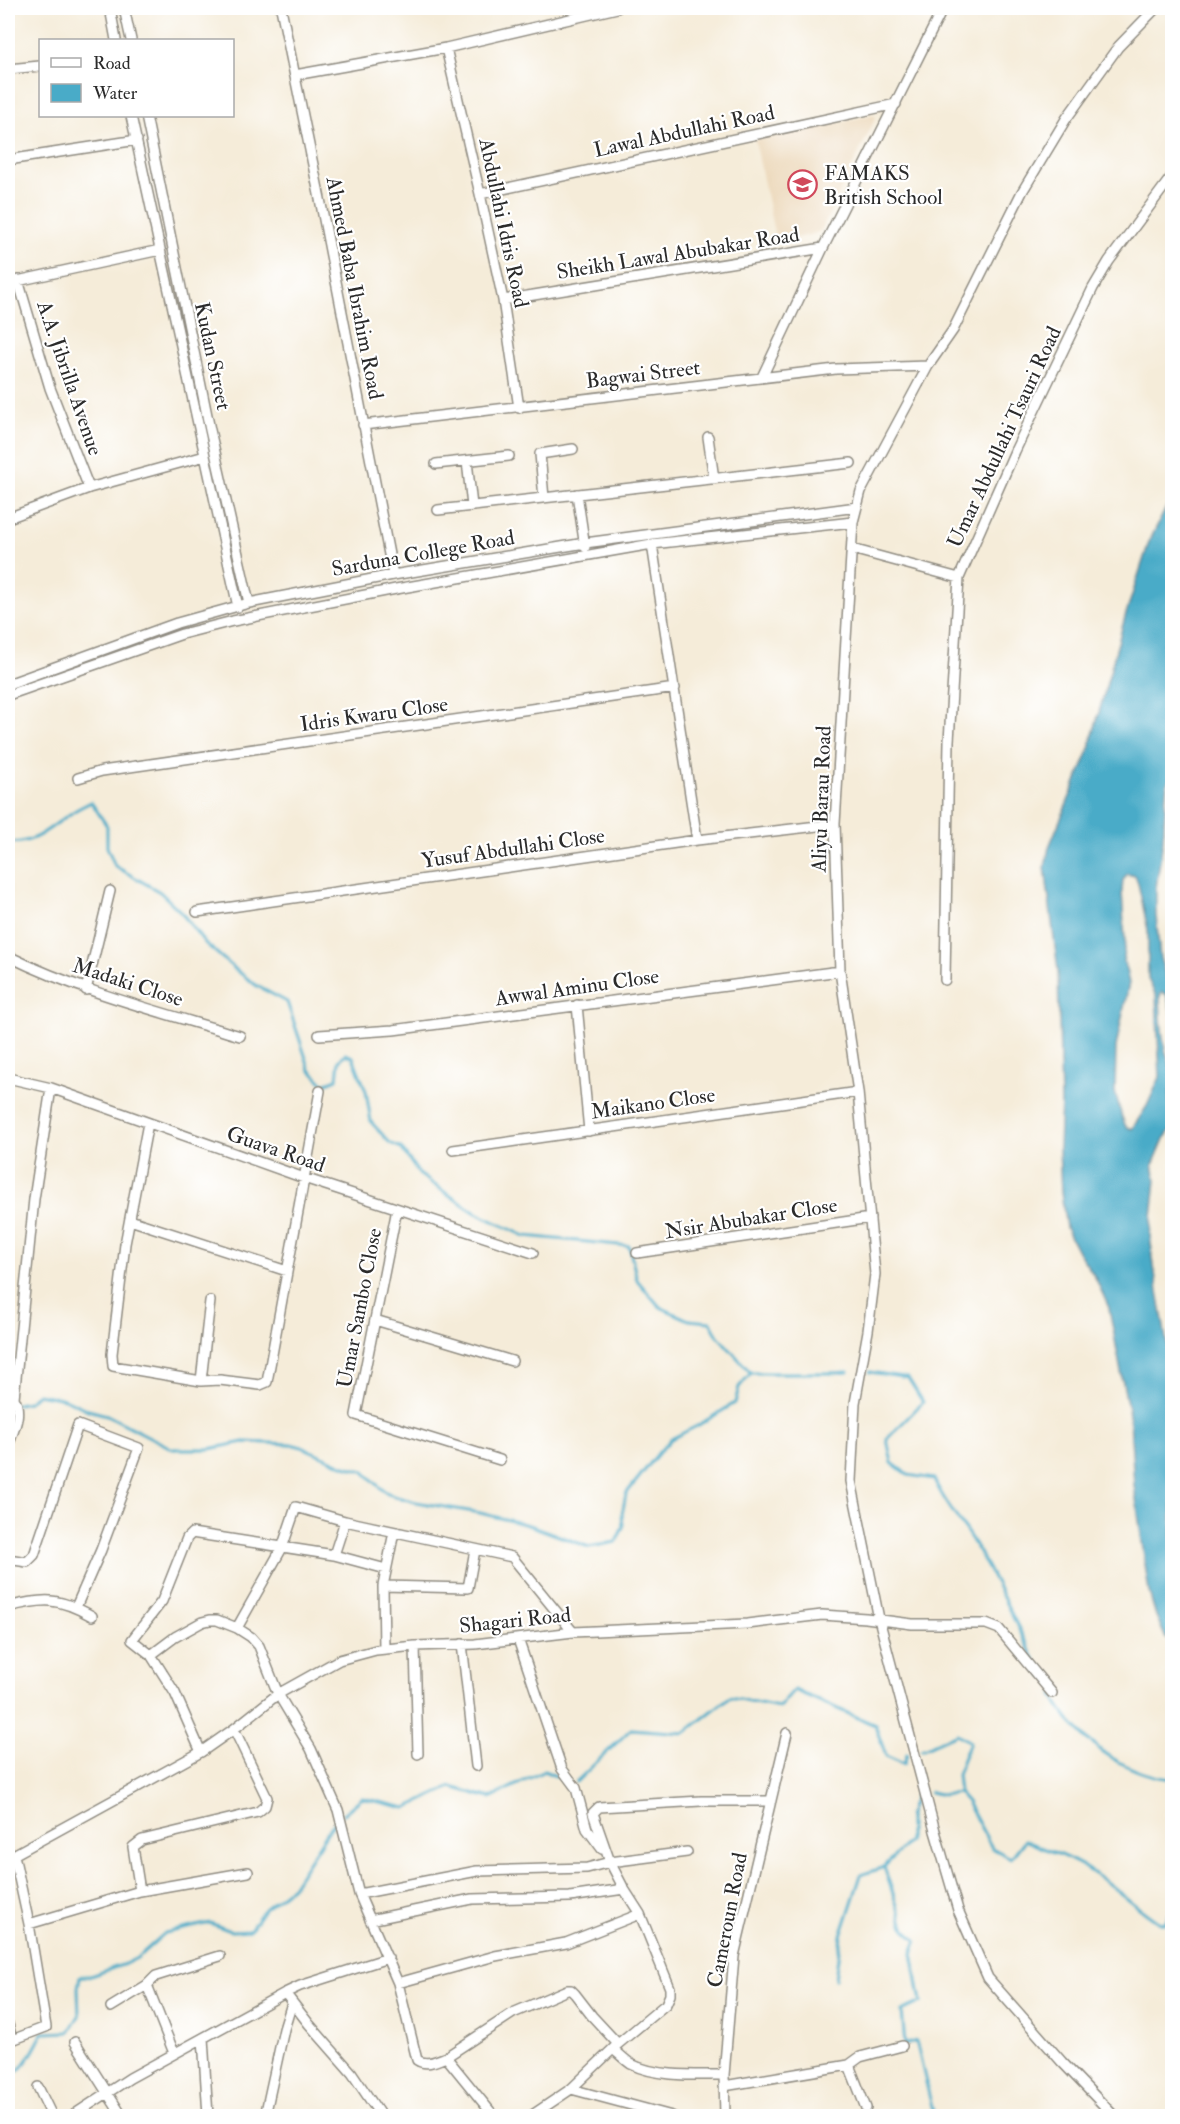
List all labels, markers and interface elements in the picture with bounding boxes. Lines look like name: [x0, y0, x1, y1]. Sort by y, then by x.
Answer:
legend: [39, 39, 234, 117]
text: Road: [93, 52, 131, 75]
text: Water: [92, 82, 137, 105]
street label: Lawal Abdullahi Road: [591, 99, 778, 164]
street label: Abdullahi Idris Road: [472, 135, 535, 311]
place label: FAMAKS British School: [824, 160, 943, 211]
school or university icon: FAMAKS British School: [787, 169, 819, 201]
street label: Ahmed Baba Ibrahim Road: [319, 173, 389, 402]
street label: Sheikh Lawal Abubakar Road: [555, 221, 802, 286]
street label: A.A. Jibrilla Avenue: [30, 296, 109, 459]
street label: Kudan Street: [188, 299, 237, 413]
street label: Umar Abdullahi Tsauri Road: [941, 322, 1068, 552]
street label: Bagwai Street: [584, 354, 702, 395]
street label: Sarduna College Road: [329, 524, 517, 583]
street label: Idris Kwaru Close: [298, 691, 450, 738]
street label: Aliyu Barau Road: [805, 725, 838, 874]
street label: Yusuf Abdullahi Close: [420, 822, 607, 875]
street label: Madaki Close: [69, 952, 187, 1013]
street label: Awwal Aminu Close: [492, 963, 661, 1012]
street label: Maikano Close: [589, 1081, 717, 1126]
street label: Guava Road: [223, 1120, 329, 1179]
street label: Nsir Abubakar Close: [663, 1192, 839, 1245]
street label: Umar Sambo Close: [331, 1226, 388, 1390]
street label: Shagari Road: [458, 1601, 573, 1640]
street label: Cameroun Road: [701, 1850, 754, 1990]

